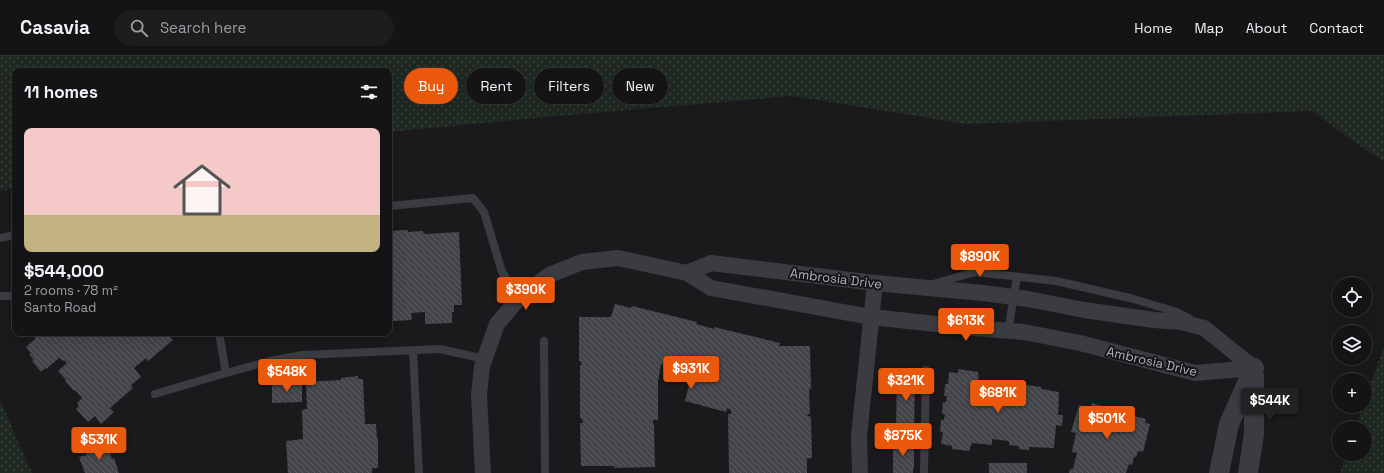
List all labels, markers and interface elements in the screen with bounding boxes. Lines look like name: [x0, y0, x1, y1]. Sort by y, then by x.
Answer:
search box: [114, 10, 394, 46]
text: Casavia: [20, 15, 90, 40]
icon: search: [128, 17, 150, 39]
text: Search here: [160, 18, 246, 37]
text: Home: [1134, 19, 1172, 37]
text: Map: [1194, 19, 1224, 37]
text: About: [1246, 19, 1287, 37]
text: Contact: [1309, 19, 1364, 37]
chip: Buy: [404, 68, 458, 104]
chip: Rent: [466, 68, 526, 104]
chip: Filters: [534, 68, 604, 104]
chip: New: [612, 68, 668, 104]
text: 11 homes: [24, 81, 98, 103]
icon: filters: [358, 81, 380, 103]
icon: home: [166, 154, 238, 226]
pin: $890K: [952, 244, 1008, 278]
text: $890K: [960, 248, 1000, 265]
text: $544,000: [24, 260, 104, 282]
street label: Ambrosia Drive: [789, 264, 883, 293]
pin: $390K: [498, 277, 554, 311]
map controls: [1332, 277, 1372, 461]
button: locate: [1332, 277, 1372, 317]
text: $390K: [506, 281, 546, 298]
text: 2 rooms · 78 m²: [24, 282, 118, 299]
text: Santo Road: [24, 299, 96, 316]
pin: $613K: [938, 308, 994, 342]
text: $613K: [947, 312, 985, 329]
button: layers: [1332, 325, 1372, 365]
street label: Ambrosia Drive: [1105, 343, 1199, 380]
pin: $931K: [663, 356, 719, 390]
pin: $548K: [259, 359, 315, 393]
text: $931K: [672, 360, 710, 377]
text: $548K: [267, 363, 307, 380]
pin: $321K: [878, 368, 934, 402]
text: $321K: [887, 372, 925, 389]
button: +: [1332, 373, 1372, 413]
pin: $681K: [970, 380, 1026, 414]
text: $681K: [979, 384, 1017, 401]
pin: $544K: [1242, 388, 1298, 422]
text: $544K: [1250, 392, 1290, 409]
pin: $501K: [1079, 406, 1135, 440]
text: $501K: [1088, 410, 1126, 427]
button: −: [1332, 421, 1372, 461]
pin: $875K: [875, 423, 931, 457]
pin: $531K: [71, 427, 127, 461]
text: $875K: [884, 427, 922, 444]
text: $531K: [80, 431, 118, 448]

